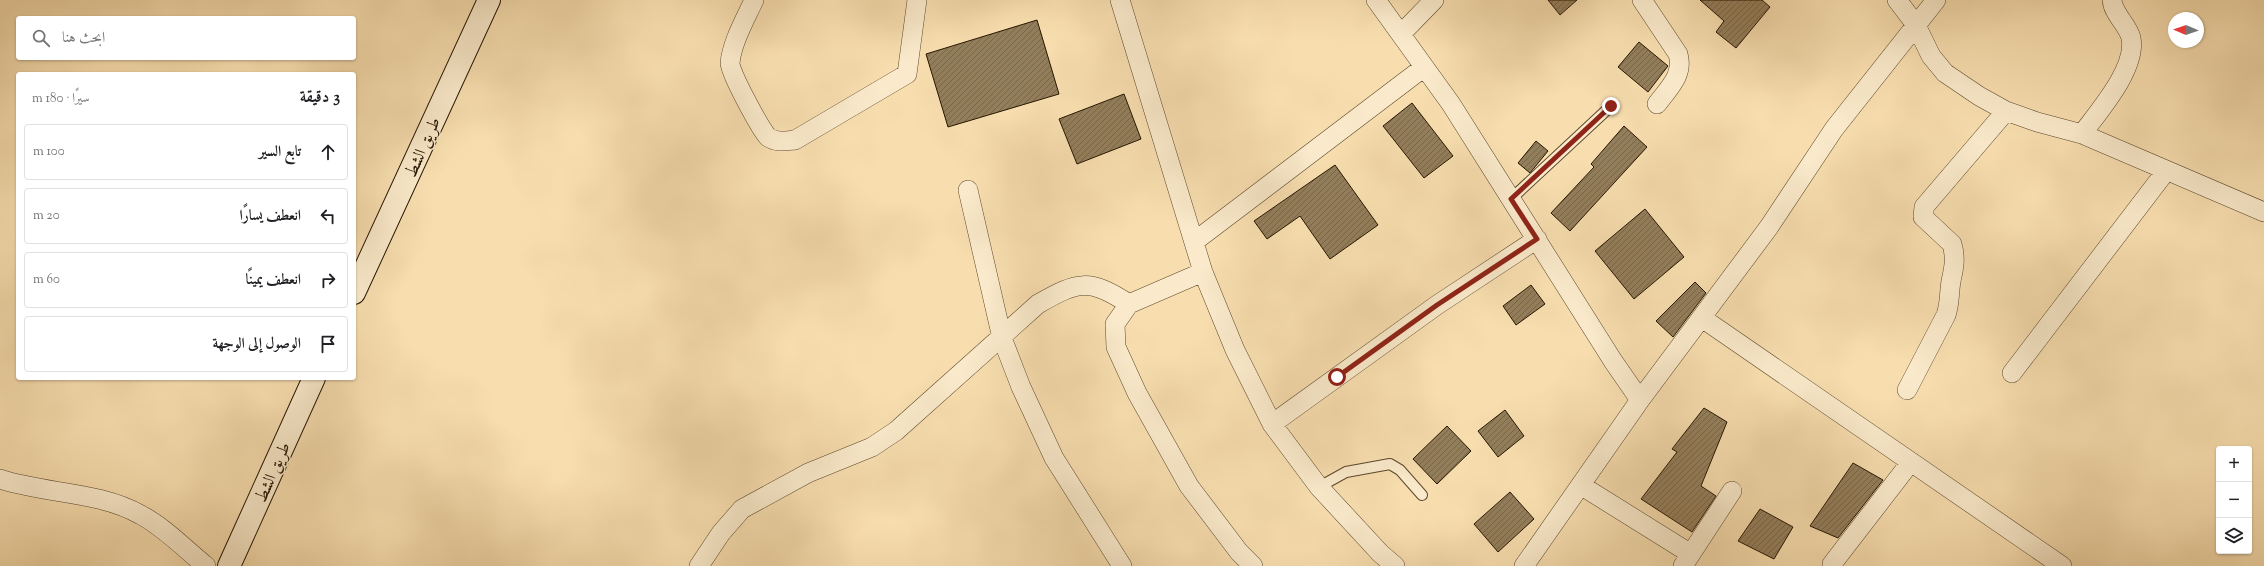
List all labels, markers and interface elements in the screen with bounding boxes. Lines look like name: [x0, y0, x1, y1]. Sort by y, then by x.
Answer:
north arrow: [2168, 12, 2204, 48]
search box: [16, 16, 356, 60]
icon: search: [30, 27, 52, 49]
text: ابحث هنا: [62, 28, 105, 49]
text: 3 دقيقة: [300, 86, 340, 110]
text: سيرًا · 180 m: [32, 90, 90, 108]
route end: [1602, 97, 1620, 115]
street label: طريق الشط: [400, 114, 448, 182]
icon: ahead: [317, 141, 339, 163]
text: تابع السير: [259, 142, 301, 163]
text: 100 m: [33, 143, 65, 161]
icon: left: [317, 205, 339, 227]
text: انعطف يسارًا: [240, 206, 301, 227]
text: 20 m: [33, 207, 60, 225]
icon: right: [317, 269, 339, 291]
text: انعطف يمينًا: [246, 270, 301, 291]
text: 60 m: [33, 271, 60, 289]
icon: arrive: [317, 333, 339, 355]
text: الوصول إلى الوجهة: [212, 334, 301, 355]
route start: [1328, 368, 1346, 386]
street label: طريق الشط: [250, 439, 298, 507]
map controls: [2216, 446, 2252, 554]
button: +: [2216, 446, 2252, 482]
button: −: [2216, 482, 2252, 518]
button: layers: [2216, 518, 2252, 554]

